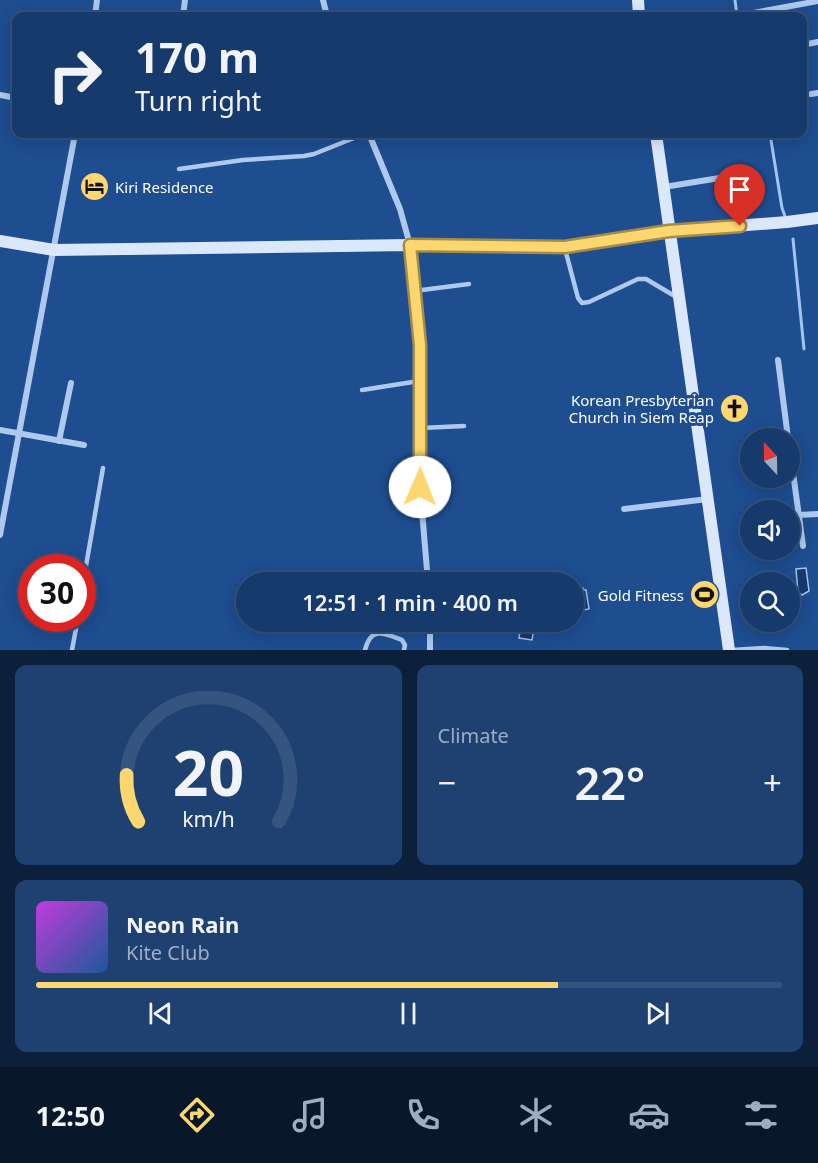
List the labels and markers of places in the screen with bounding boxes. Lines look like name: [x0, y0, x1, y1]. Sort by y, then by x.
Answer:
pin: [714, 164, 765, 226]
hotel icon: Kiri Residence: [78, 171, 110, 203]
place label: Kiri Residence: [115, 177, 214, 197]
place label: Korean Presbyterian Church in Siem Reap: [569, 390, 714, 427]
church icon: Korean Presbyterian Church in Siem Reap: [719, 393, 751, 425]
sports icon: Gold Fitness: [689, 579, 721, 611]
place label: Gold Fitness: [598, 585, 684, 605]

